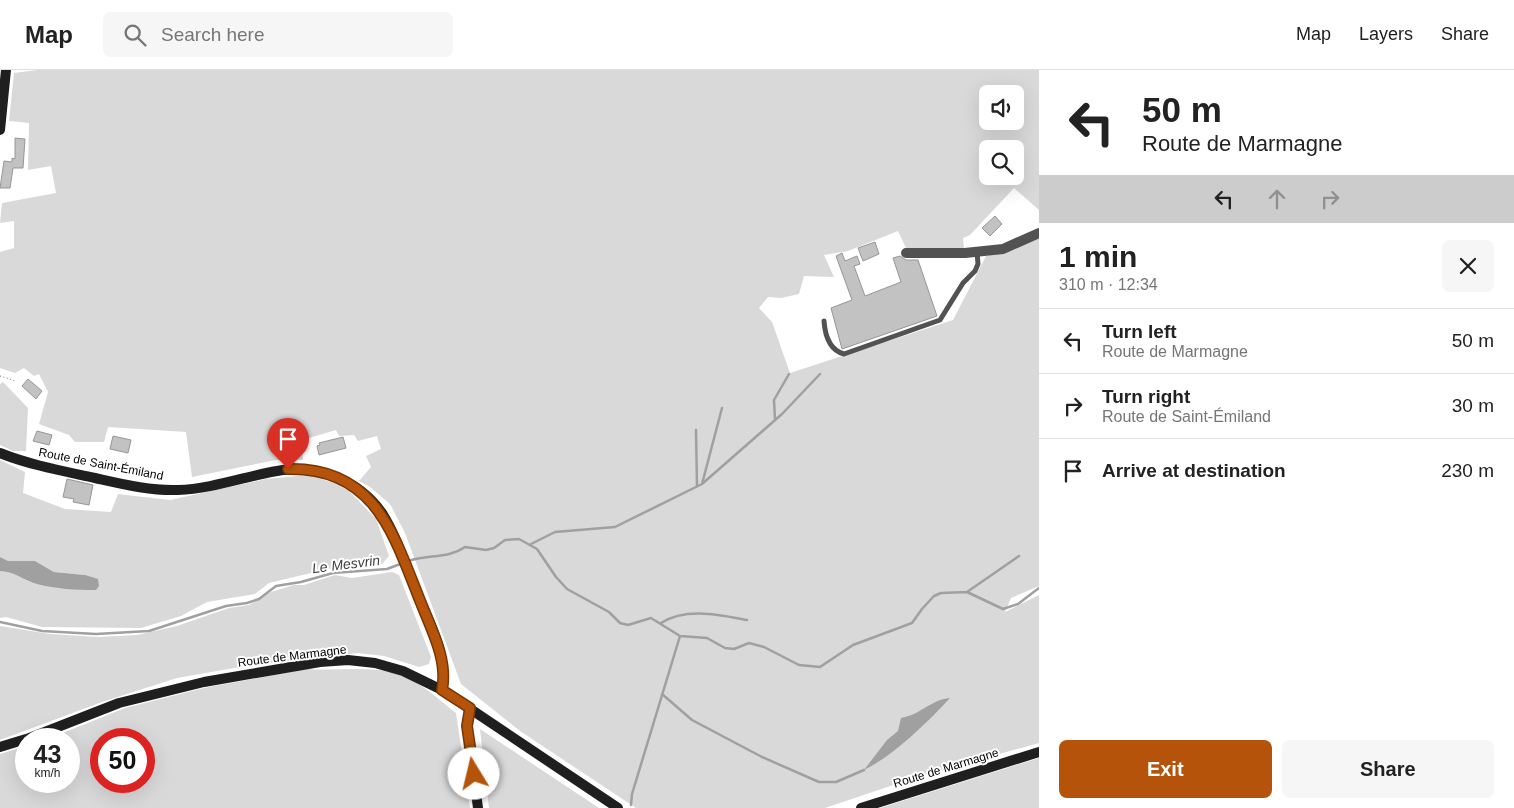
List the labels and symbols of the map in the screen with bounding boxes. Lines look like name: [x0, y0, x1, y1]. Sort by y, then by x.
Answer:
pin: [267, 418, 309, 469]
street label: Route de Saint-Émiland: [37, 444, 165, 483]
water label: Le Mesvrin: [311, 552, 381, 576]
street label: Route de Marmagne: [237, 642, 347, 670]
speed limit sign: 50: [90, 728, 155, 793]
street label: Route de Marmagne: [892, 745, 1001, 791]
position arrow: [447, 747, 499, 799]

